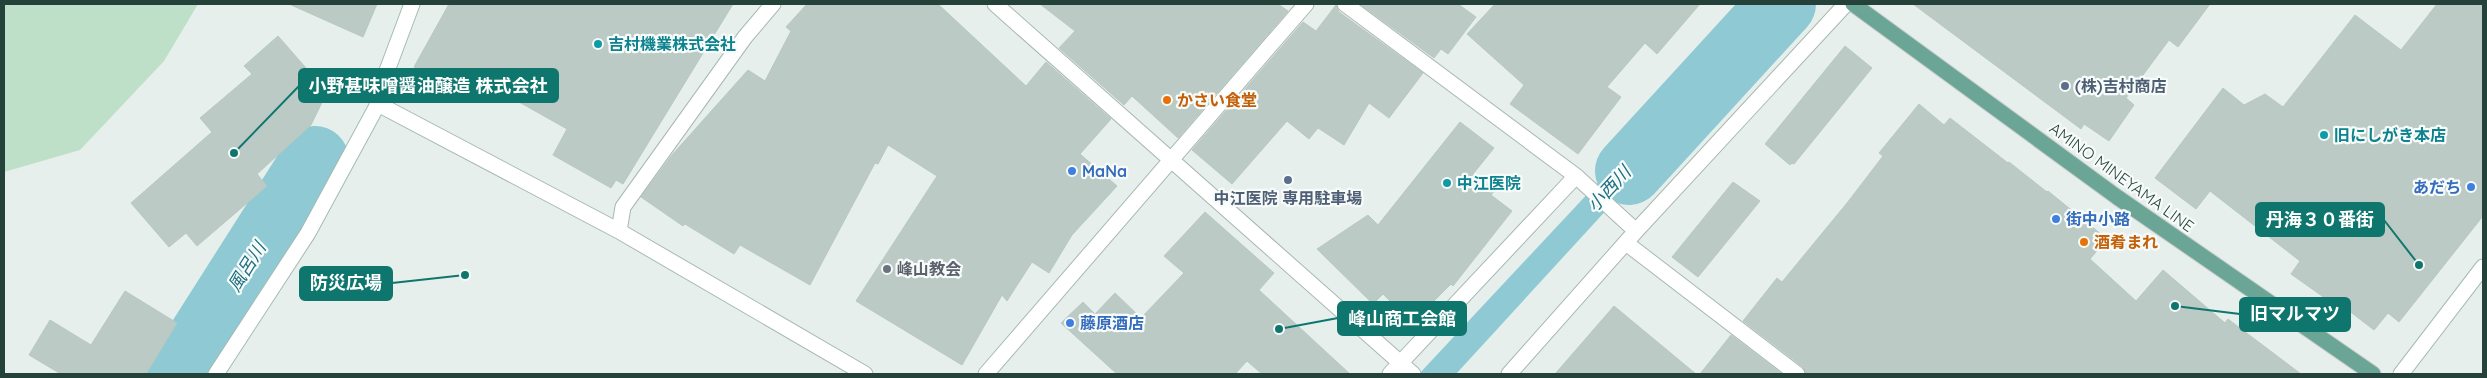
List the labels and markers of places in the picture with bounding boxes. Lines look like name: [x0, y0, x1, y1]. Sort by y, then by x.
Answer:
place label: 吉村機業株式会社: [608, 34, 736, 54]
marker: 吉村機業株式会社: [592, 38, 604, 50]
callout: 小野甚味噌醤油醸造 株式会社: [299, 69, 558, 102]
place label: (株)吉村商店: [2075, 76, 2166, 96]
marker: (株)吉村商店: [2059, 80, 2071, 92]
place label: かさい食堂: [1177, 90, 1257, 110]
marker: かさい食堂: [1161, 94, 1173, 106]
place label: 旧にしがき本店: [2334, 125, 2446, 145]
marker: 旧にしがき本店: [2318, 129, 2330, 141]
place label: MaNa: [1082, 161, 1127, 181]
marker: MaNa: [1066, 165, 1078, 177]
place label: 中江医院: [1457, 173, 1521, 193]
marker: 中江医院 専用駐車場: [1282, 174, 1294, 186]
marker: 中江医院: [1441, 177, 1453, 189]
place label: あだち: [2413, 177, 2461, 197]
marker: あだち: [2465, 181, 2477, 193]
place label: 中江医院 専用駐車場: [1214, 188, 1362, 208]
callout: 丹海３０番街: [2256, 203, 2384, 236]
place label: 街中小路: [2066, 209, 2130, 229]
marker: 街中小路: [2050, 213, 2062, 225]
place label: 酒肴まれ: [2094, 232, 2158, 252]
marker: 酒肴まれ: [2078, 236, 2090, 248]
place label: 峰山教会: [897, 259, 961, 279]
marker: 峰山教会: [881, 263, 893, 275]
callout: 防災広場: [300, 267, 392, 300]
callout: 旧マルマツ: [2240, 298, 2350, 331]
callout: 峰山商工会館: [1338, 302, 1466, 335]
place label: 藤原酒店: [1080, 313, 1144, 333]
marker: 藤原酒店: [1064, 317, 1076, 329]

